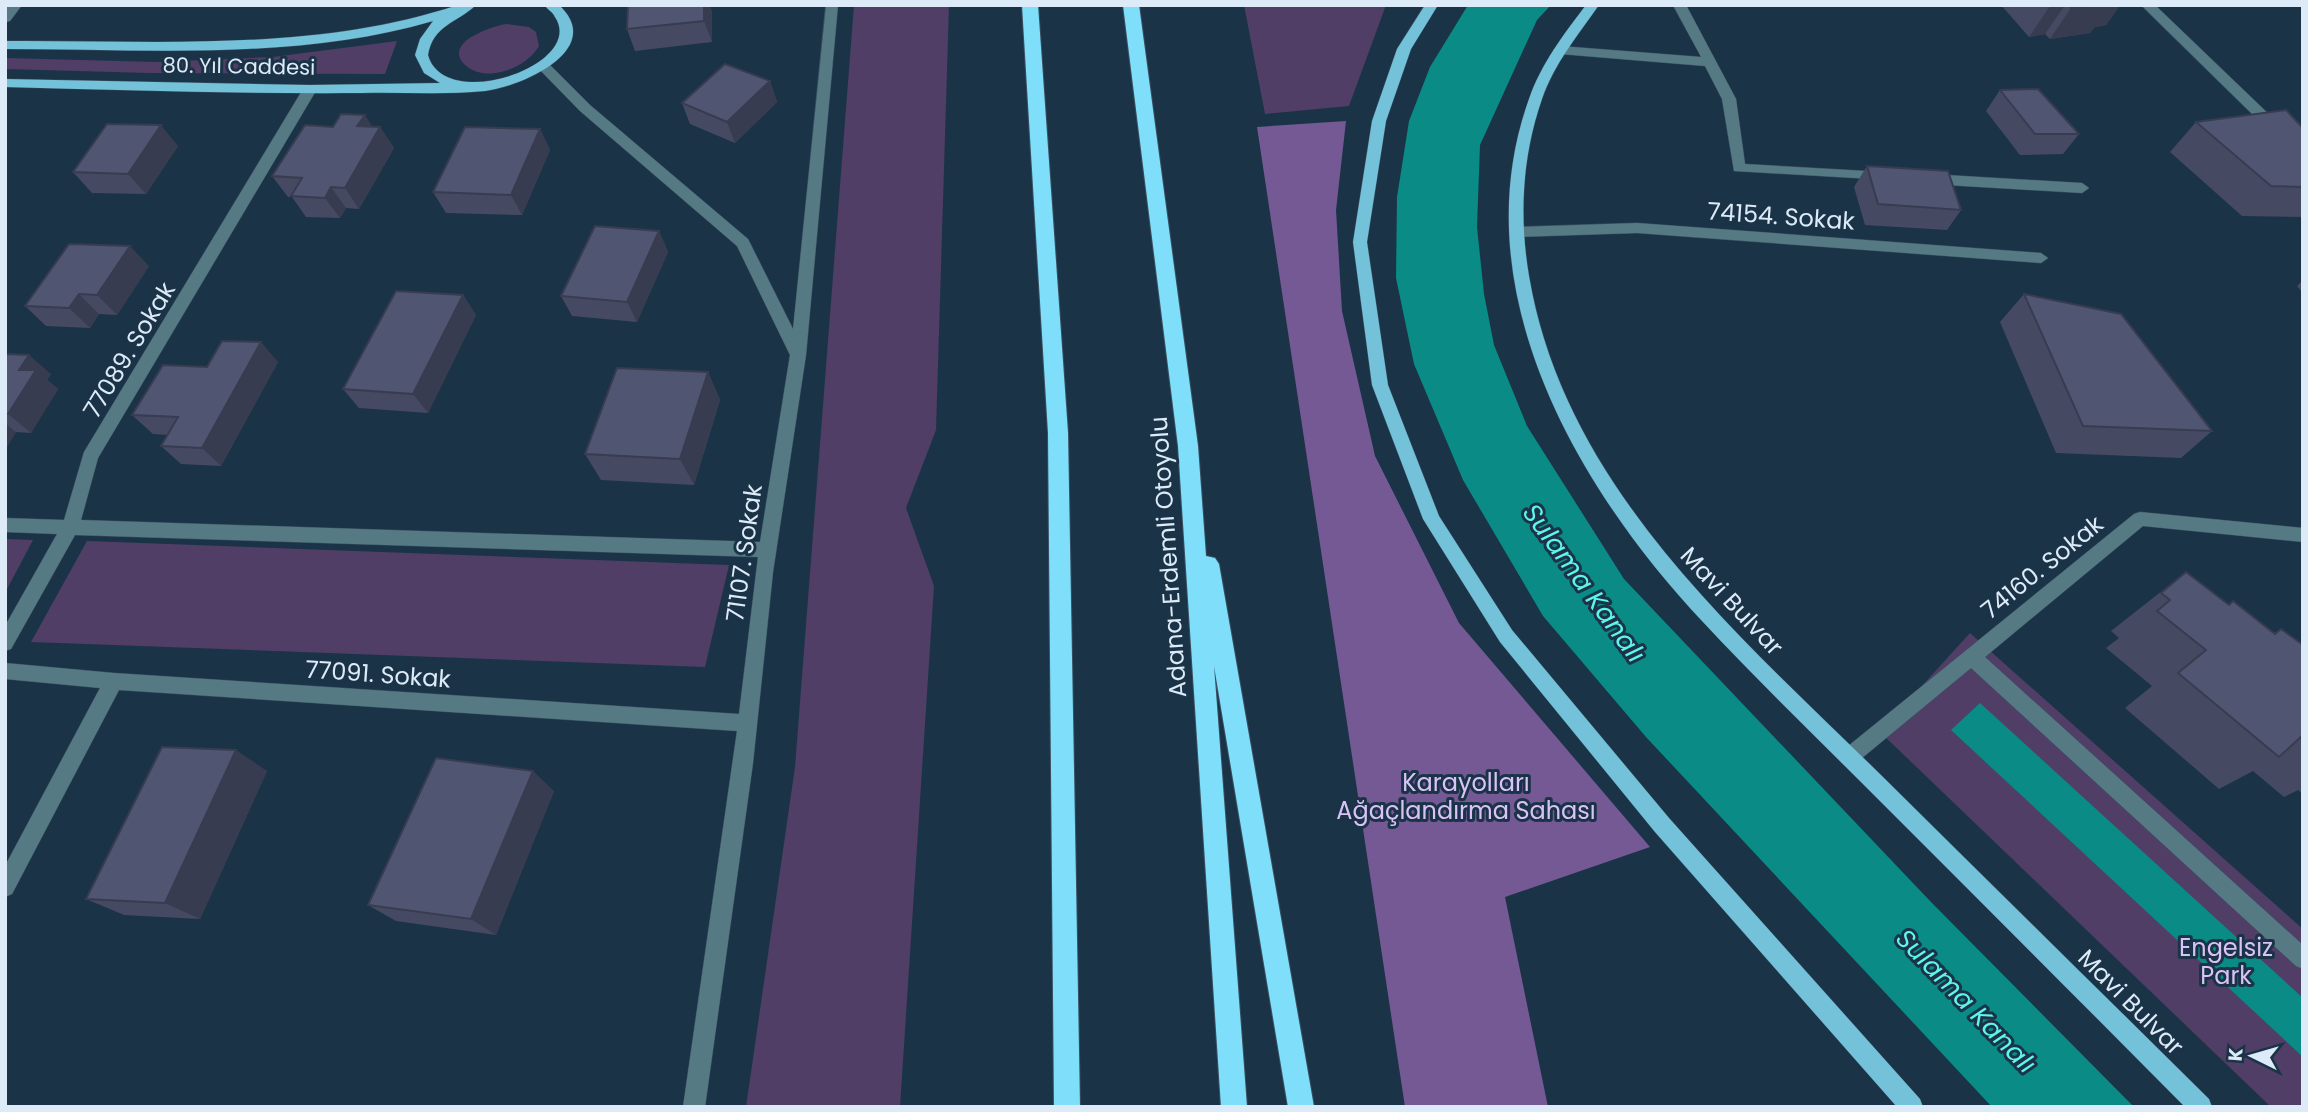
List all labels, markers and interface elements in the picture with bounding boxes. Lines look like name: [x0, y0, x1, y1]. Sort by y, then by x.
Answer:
street label: 80. Yıl Caddesi: [162, 50, 316, 82]
street label: 74154. Sokak: [1706, 194, 1857, 238]
street label: 77089. Sokak: [75, 275, 183, 424]
street label: Adana-Erdemli Otoyolu: [1142, 415, 1194, 699]
street label: 71107. Sokak: [718, 482, 770, 624]
water label: Sulama Kanalı: [1514, 496, 1654, 670]
street label: 74160. Sokak: [1974, 507, 2110, 626]
street label: Mavi Bulvar: [1673, 540, 1791, 662]
street label: 77091. Sokak: [304, 652, 453, 696]
park label: Karayolları Ağaçlandırma Sahası: [1336, 766, 1596, 827]
water label: Sulama Kanalı: [1888, 921, 2044, 1081]
park label: Engelsiz Park: [2179, 931, 2273, 992]
street label: Mavi Bulvar: [2071, 942, 2191, 1062]
north arrow: [2217, 1021, 2287, 1091]
text: K: [2222, 1047, 2250, 1062]

